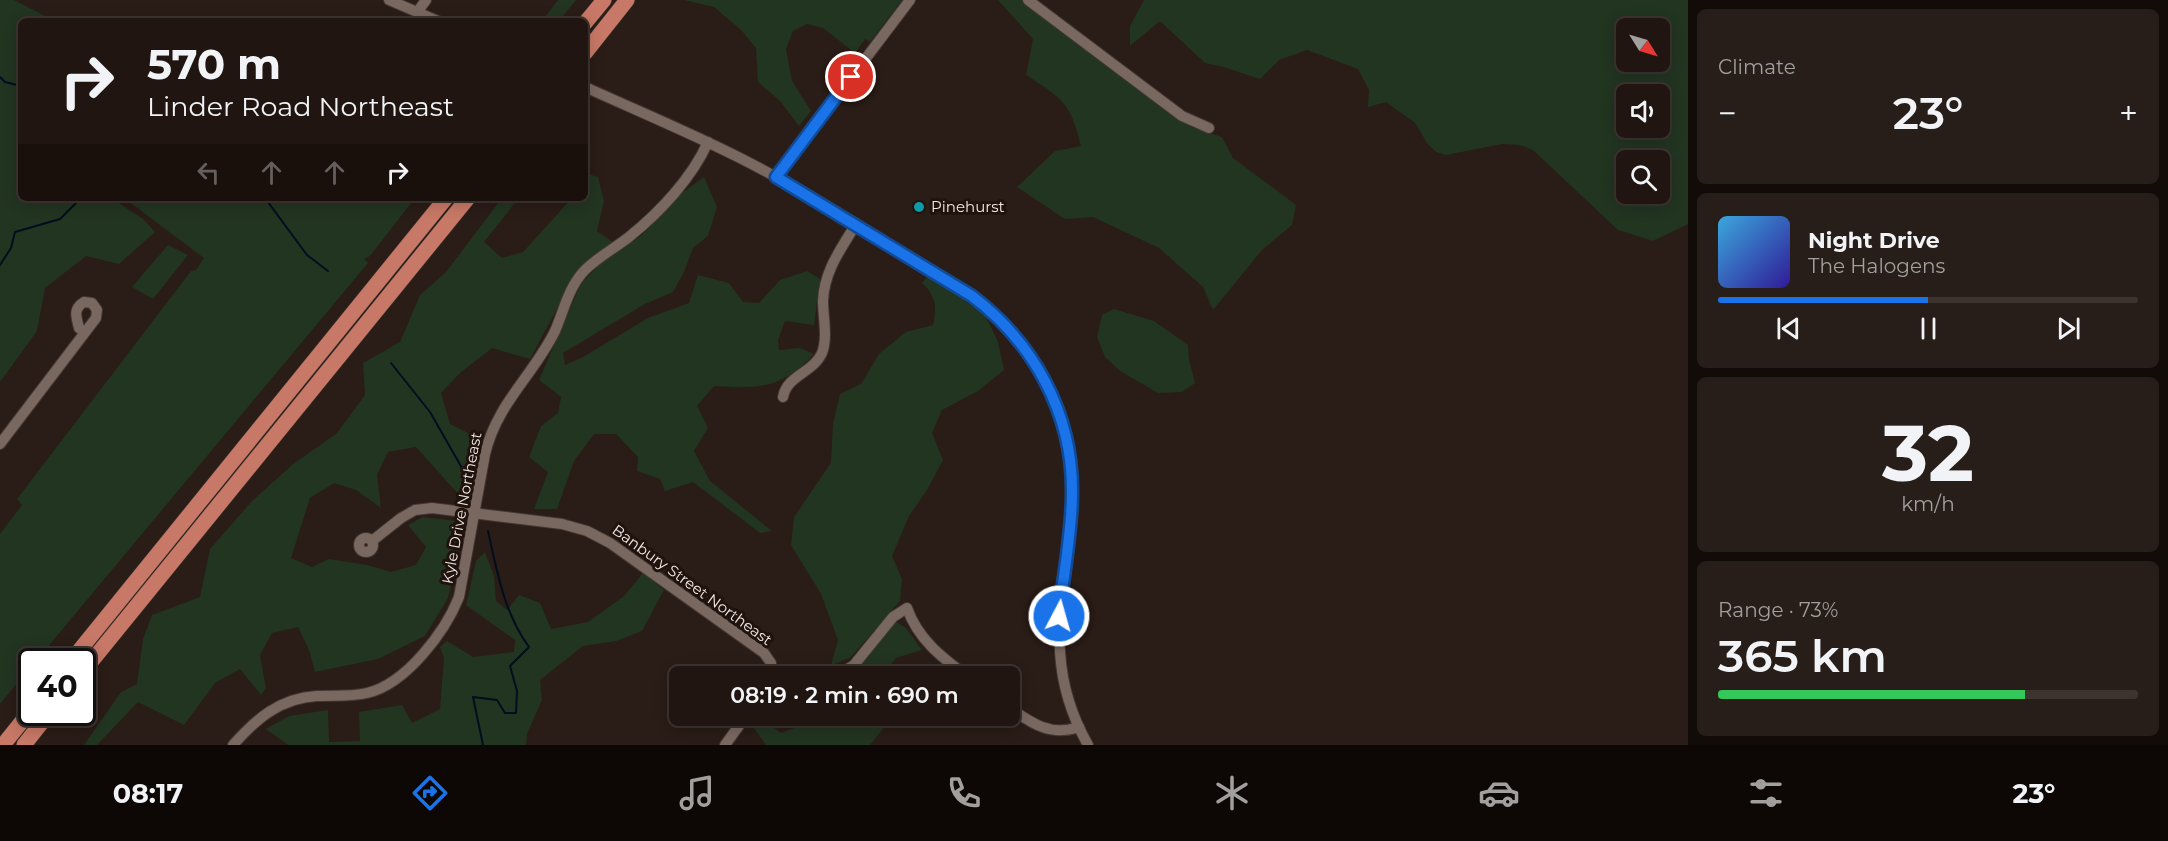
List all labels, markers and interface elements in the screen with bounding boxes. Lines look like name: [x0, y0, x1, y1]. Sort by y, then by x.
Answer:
north arrow: [1616, 18, 1670, 72]
map controls: [1616, 18, 1670, 204]
text: 570 m: [147, 38, 281, 90]
icon: right: [48, 42, 126, 120]
pin: [825, 51, 876, 102]
text: Climate: [1718, 55, 1796, 79]
icon: arrive: [834, 60, 867, 93]
button: sound: [1616, 84, 1670, 138]
text: 23°: [1893, 85, 1963, 140]
text: Linder Road Northeast: [147, 90, 454, 123]
text: −: [1718, 93, 1737, 133]
text: +: [2119, 93, 2138, 133]
button: search: [1616, 150, 1670, 204]
icon: left: [192, 156, 225, 189]
icon: ahead: [255, 156, 288, 189]
icon: ahead: [318, 156, 351, 189]
icon: right: [381, 156, 414, 189]
place label: Pinehurst: [931, 197, 1005, 216]
marker: Pinehurst: [912, 200, 926, 214]
text: Night Drive: [1808, 227, 1940, 254]
text: The Halogens: [1808, 254, 1945, 278]
icon: previous: [1772, 312, 1805, 345]
icon: pause: [1912, 312, 1945, 345]
icon: next: [2052, 312, 2085, 345]
text: 32: [1882, 405, 1974, 501]
street label: Kyle Drive Northeast: [437, 430, 486, 585]
text: km/h: [1901, 492, 1955, 516]
street label: Banbury Street Northeast: [609, 520, 776, 649]
position arrow: [1027, 584, 1091, 648]
text: Range · 73%: [1718, 598, 1838, 622]
text: 365 km: [1718, 628, 1887, 683]
speed limit sign: 40: [18, 648, 96, 726]
text: 08:19 · 2 min · 690 m: [730, 682, 959, 709]
icon: directions: [409, 772, 451, 814]
icon: music: [676, 772, 718, 814]
icon: phone: [943, 772, 985, 814]
icon: climate: [1211, 772, 1253, 814]
icon: car: [1478, 772, 1520, 814]
icon: filters: [1745, 772, 1787, 814]
text: 08:17: [113, 777, 183, 810]
text: 23°: [2013, 777, 2055, 810]

